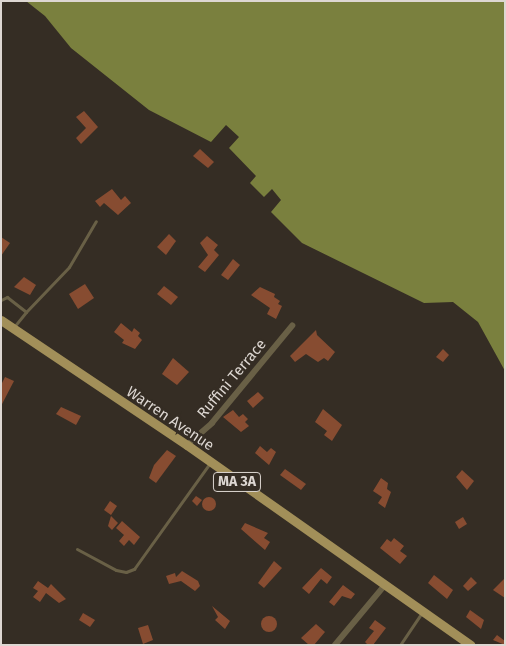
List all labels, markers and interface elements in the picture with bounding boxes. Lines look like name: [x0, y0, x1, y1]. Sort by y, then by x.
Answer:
street label: Ruffini Terrace: [194, 336, 270, 422]
street label: Warren Avenue: [123, 383, 217, 455]
road number: MA 3A: [212, 471, 262, 494]

